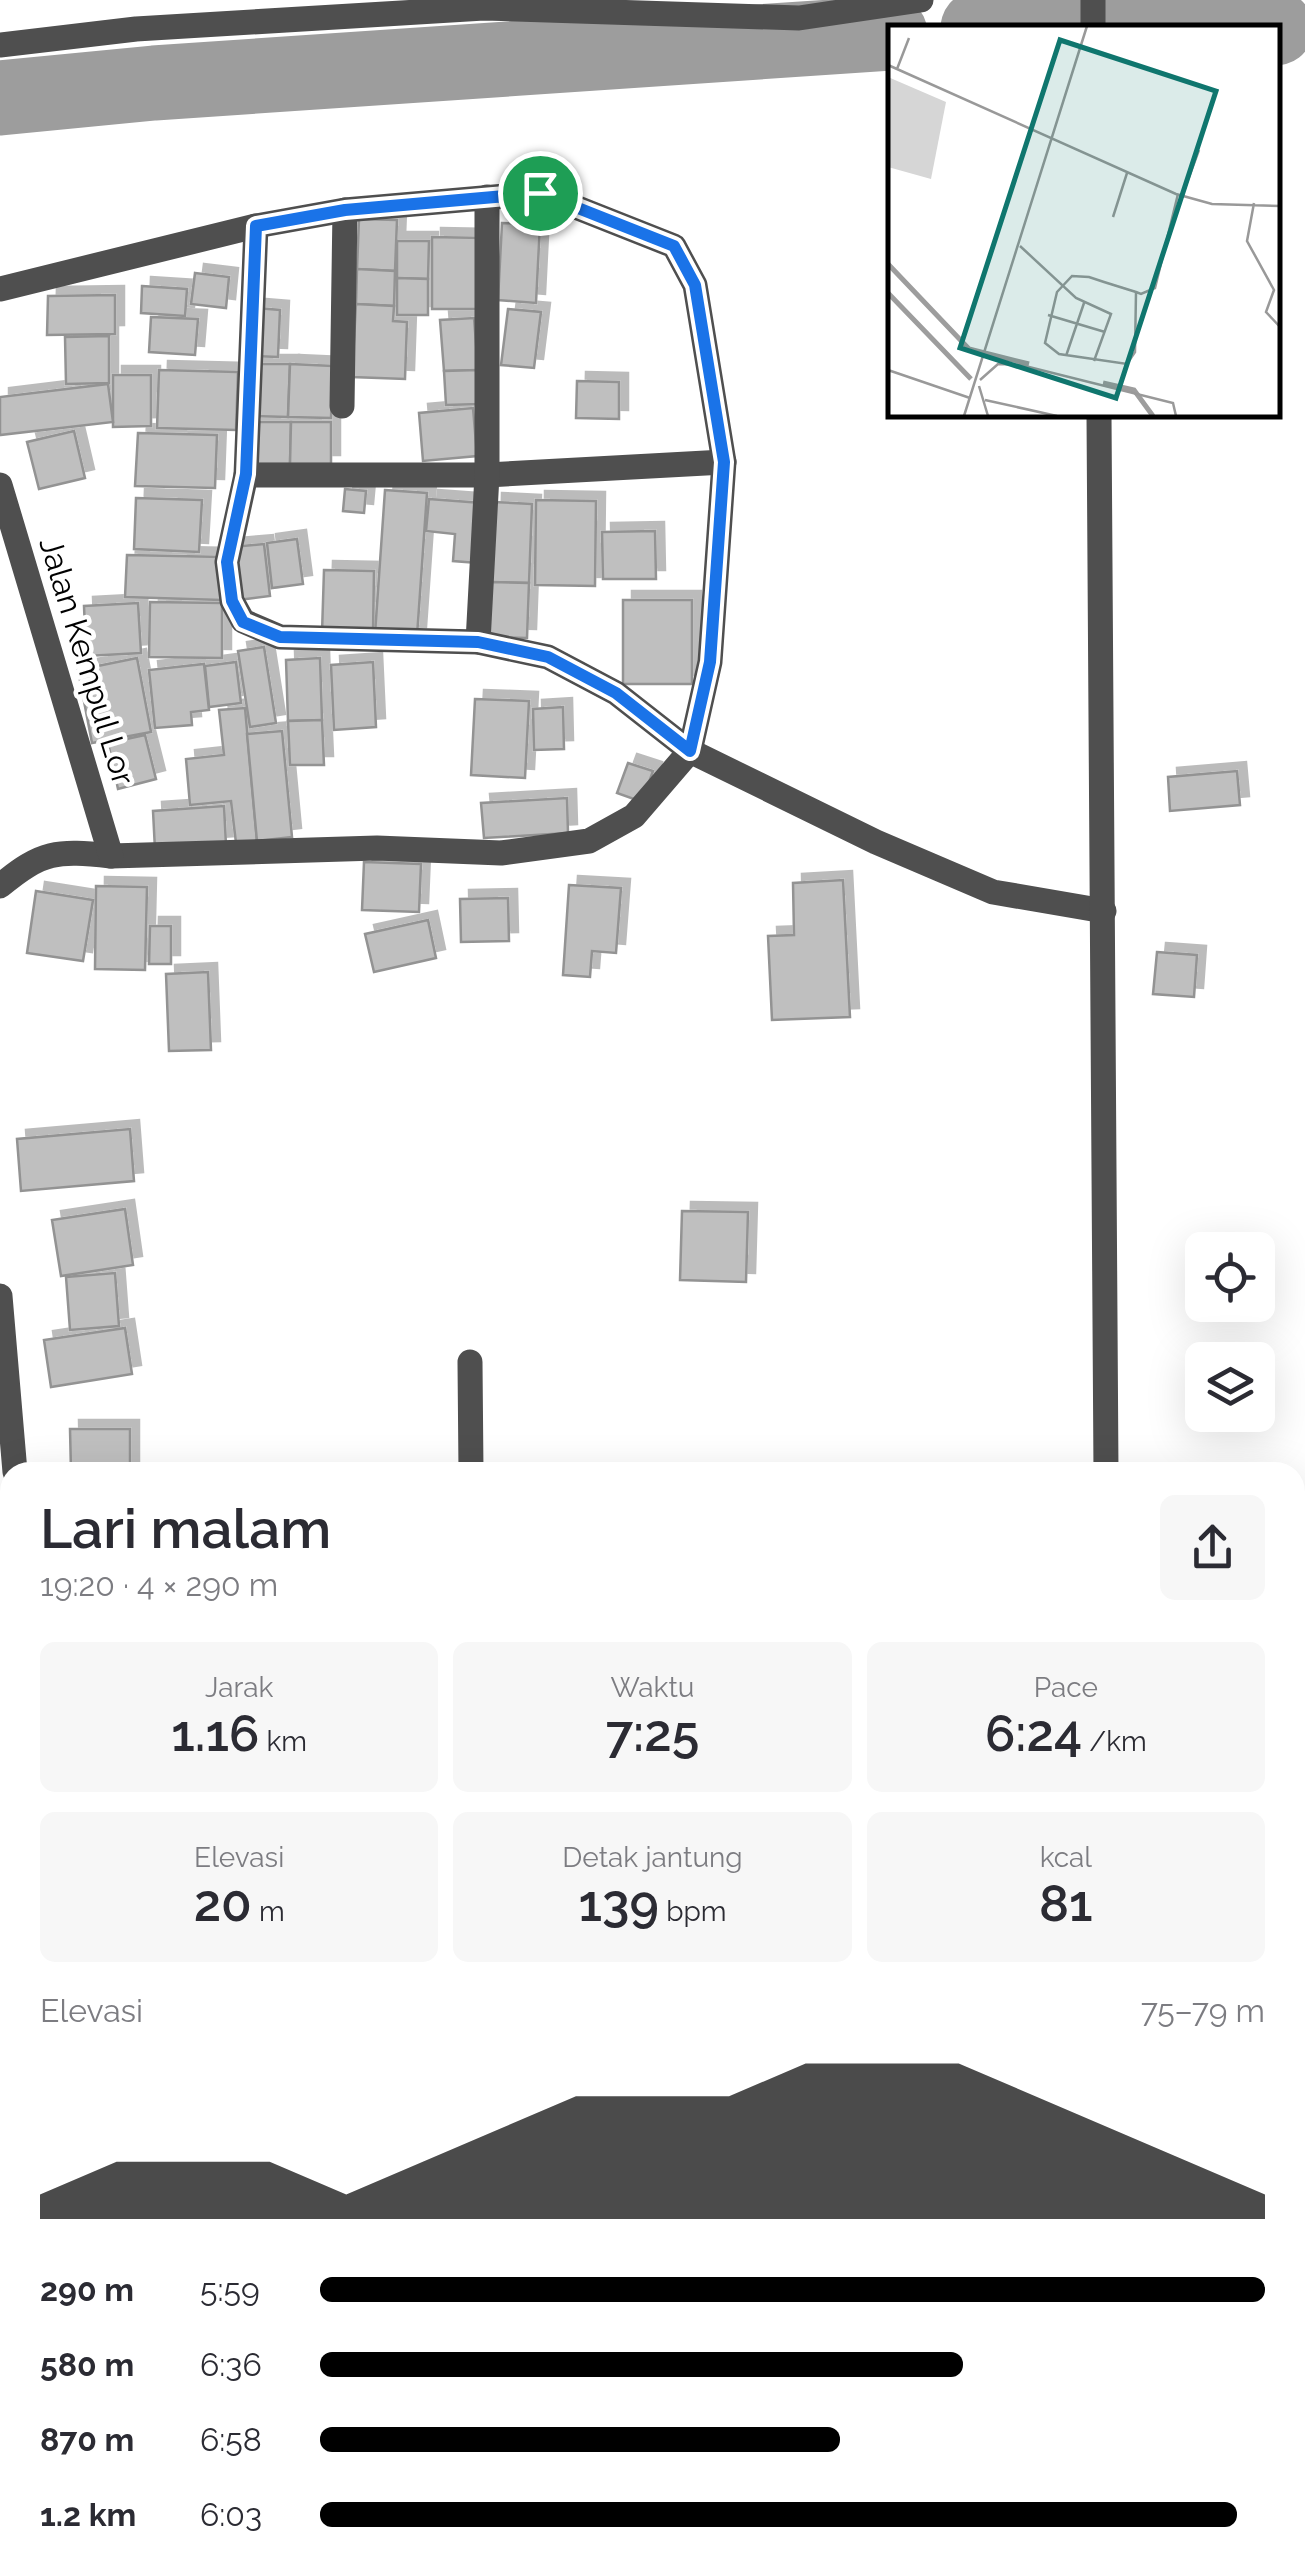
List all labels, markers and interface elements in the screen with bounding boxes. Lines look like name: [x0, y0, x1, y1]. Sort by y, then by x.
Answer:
inset map: [888, 25, 1280, 418]
pin: [498, 151, 583, 236]
icon: arrive: [513, 166, 568, 221]
street label: Jalan Kempul Lor: [32, 533, 143, 789]
map controls: [1185, 1232, 1275, 1432]
button: locate: [1185, 1232, 1275, 1322]
button: layers: [1185, 1342, 1275, 1432]
button: share: [1160, 1495, 1265, 1600]
text: Lari malam: [40, 1496, 331, 1561]
text: 19:20 · 4 × 290 m: [40, 1566, 278, 1603]
text: Jarak: [205, 1671, 273, 1704]
text: Waktu: [611, 1671, 694, 1704]
text: Pace: [1034, 1671, 1098, 1704]
text: 1.16: [171, 1704, 259, 1763]
text: 7:25: [606, 1704, 699, 1763]
text: 6:24: [985, 1704, 1082, 1763]
text: km: [259, 1725, 307, 1758]
text: /km: [1082, 1725, 1147, 1758]
text: Elevasi: [194, 1841, 284, 1874]
text: Detak jantung: [562, 1841, 743, 1874]
text: kcal: [1040, 1841, 1092, 1874]
text: 20: [194, 1874, 252, 1933]
text: 139: [579, 1874, 659, 1933]
text: 81: [1039, 1874, 1093, 1933]
text: m: [252, 1895, 285, 1928]
text: bpm: [659, 1895, 726, 1928]
text: Elevasi: [40, 1992, 143, 2029]
text: 75–79 m: [1141, 1992, 1265, 2029]
text: 290 m: [40, 2271, 134, 2308]
text: 5:59: [200, 2271, 260, 2308]
text: 580 m: [40, 2346, 134, 2383]
text: 6:36: [200, 2346, 262, 2383]
text: 870 m: [40, 2421, 134, 2458]
text: 6:58: [200, 2421, 262, 2458]
text: 1.2 km: [40, 2496, 136, 2533]
text: 6:03: [200, 2496, 262, 2533]

